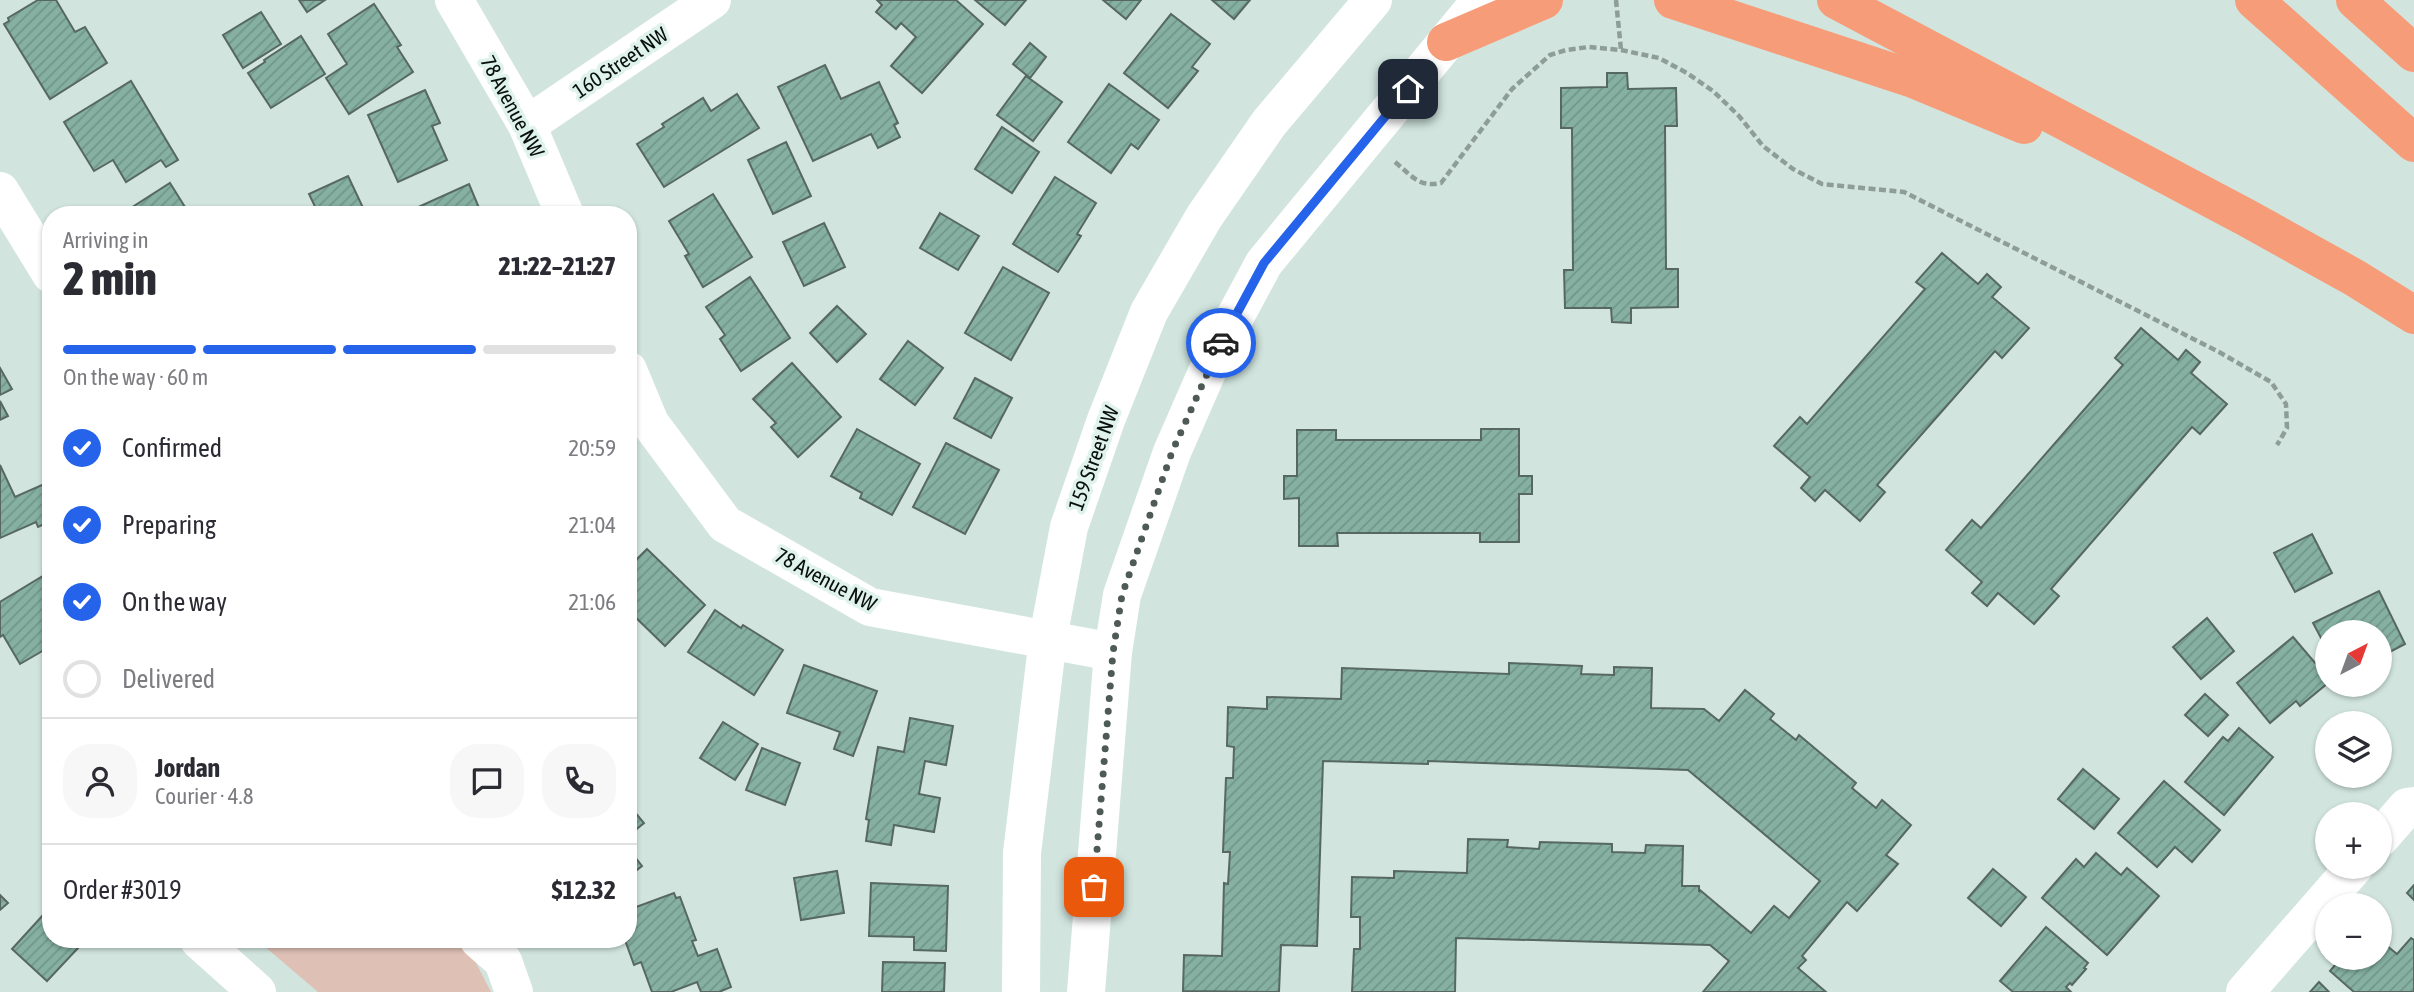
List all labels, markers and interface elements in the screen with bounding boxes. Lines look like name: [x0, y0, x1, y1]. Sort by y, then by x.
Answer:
street label: 160 Street NW: [568, 21, 673, 102]
street label: 78 Avenue NW: [476, 51, 550, 161]
pin: [1378, 59, 1438, 119]
icon: home: [1389, 70, 1427, 108]
text: Arriving in: [63, 227, 149, 253]
text: 21:22–21:27: [499, 251, 616, 281]
text: 2 min: [63, 252, 157, 305]
courier: [1186, 308, 1256, 378]
icon: car: [1202, 324, 1240, 362]
text: On the way · 60 m: [63, 364, 208, 390]
street label: 159 Street NW: [1063, 402, 1123, 513]
icon: check: [63, 429, 101, 467]
text: Confirmed: [122, 433, 222, 463]
text: 20:59: [568, 435, 616, 461]
icon: check: [63, 506, 101, 544]
text: Preparing: [122, 510, 216, 540]
text: 21:04: [568, 512, 616, 538]
street label: 78 Avenue NW: [771, 542, 881, 616]
icon: check: [63, 583, 101, 621]
text: On the way: [122, 587, 227, 617]
text: 21:06: [568, 589, 616, 615]
north arrow: [2315, 620, 2392, 696]
map controls: [2315, 620, 2392, 970]
text: Delivered: [122, 664, 215, 694]
button: layers: [2315, 711, 2392, 788]
button: person: [63, 744, 137, 818]
button: chat: [450, 744, 524, 818]
button: phone: [542, 744, 616, 818]
text: Jordan: [155, 753, 220, 783]
text: Courier · 4.8: [155, 783, 254, 809]
button: +: [2315, 802, 2392, 879]
pin: [1064, 857, 1124, 917]
icon: bag: [1075, 868, 1113, 906]
text: Order #3019: [63, 875, 182, 905]
text: $12.32: [552, 875, 616, 905]
button: −: [2315, 893, 2392, 970]

